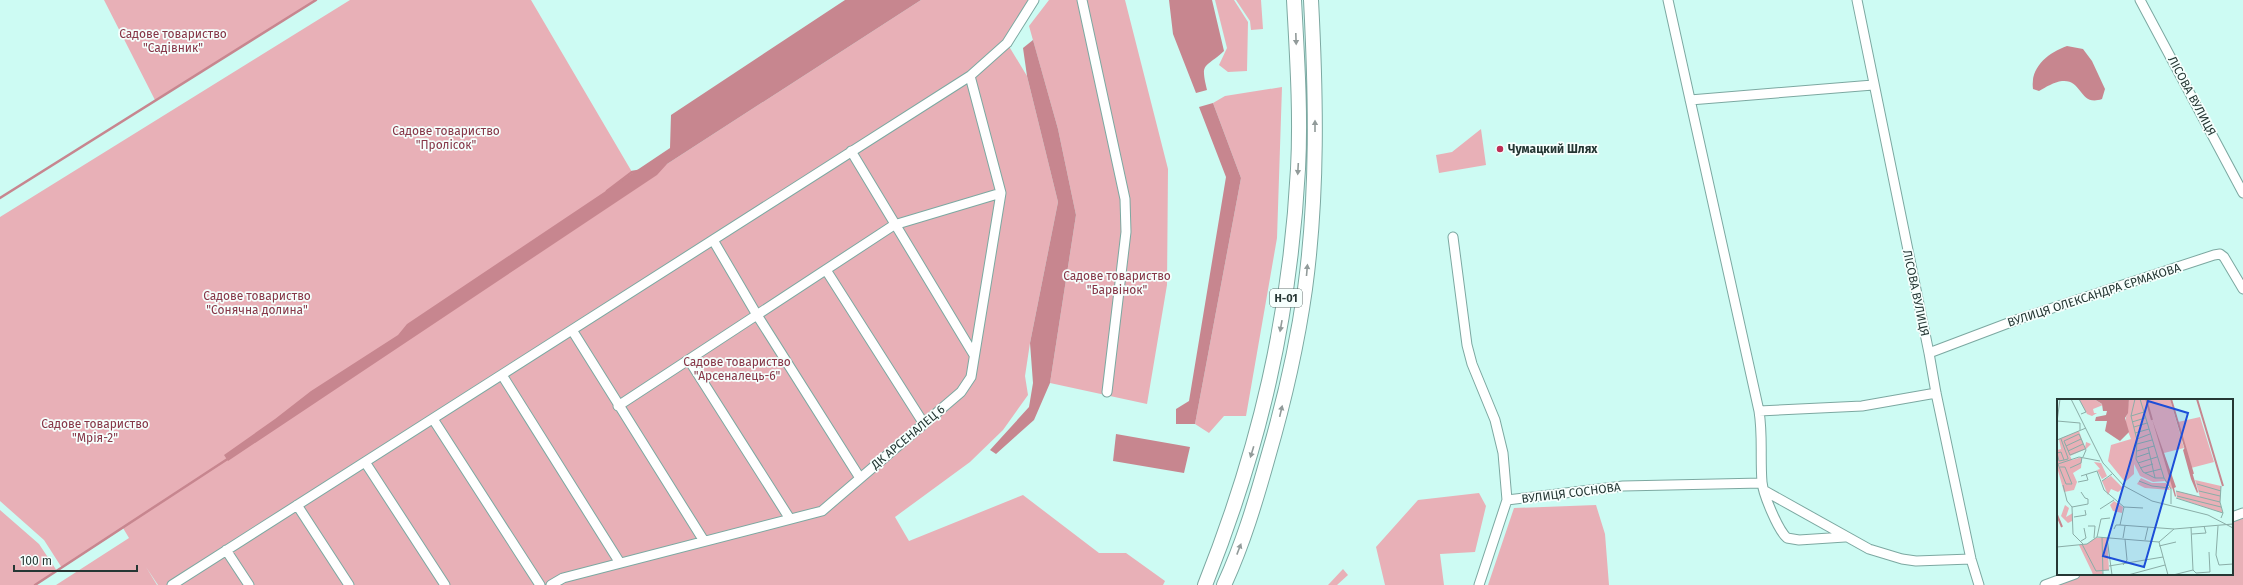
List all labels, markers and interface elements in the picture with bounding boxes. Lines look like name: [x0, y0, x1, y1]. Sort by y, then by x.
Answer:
park label: Садове товариство "Садівник": [119, 27, 227, 55]
one-way arrow: [1293, 33, 1299, 46]
street label: ЛІСОВА ВУЛИЦЯ: [2165, 54, 2219, 138]
one-way arrow: [1312, 119, 1318, 132]
park label: Садове товариство "Пролісок": [392, 124, 500, 152]
place label: Чумацкий Шлях: [1508, 142, 1598, 156]
marker: Чумацкий Шлях: [1495, 144, 1505, 154]
one-way arrow: [1294, 163, 1301, 175]
street label: ЛІСОВА ВУЛИЦЯ: [1900, 248, 1932, 338]
street label: ВУЛИЦЯ ОЛЕКСАНДРА ЄРМАКОВА: [2006, 260, 2182, 330]
one-way arrow: [1303, 264, 1310, 276]
park label: Садове товариство "Барвінок": [1063, 269, 1171, 297]
park label: Садове товариство "Сонячна долина": [203, 289, 311, 317]
road number: Н-01: [1270, 289, 1302, 307]
one-way arrow: [1278, 320, 1284, 332]
park label: Садове товариство "Арсеналець-6": [683, 355, 791, 383]
inset map: [2057, 399, 2233, 575]
street label: ДК АРСЕНАЛЕЦ 6: [868, 402, 948, 472]
one-way arrow: [1278, 405, 1284, 417]
park label: Садове товариство "Мрія-2": [41, 417, 149, 445]
one-way arrow: [1249, 447, 1255, 459]
street label: ВУЛИЦЯ СОСНОВА: [1521, 480, 1622, 506]
one-way arrow: [1236, 543, 1242, 555]
scale bar: [14, 547, 137, 573]
text: 100 m: [20, 554, 52, 568]

